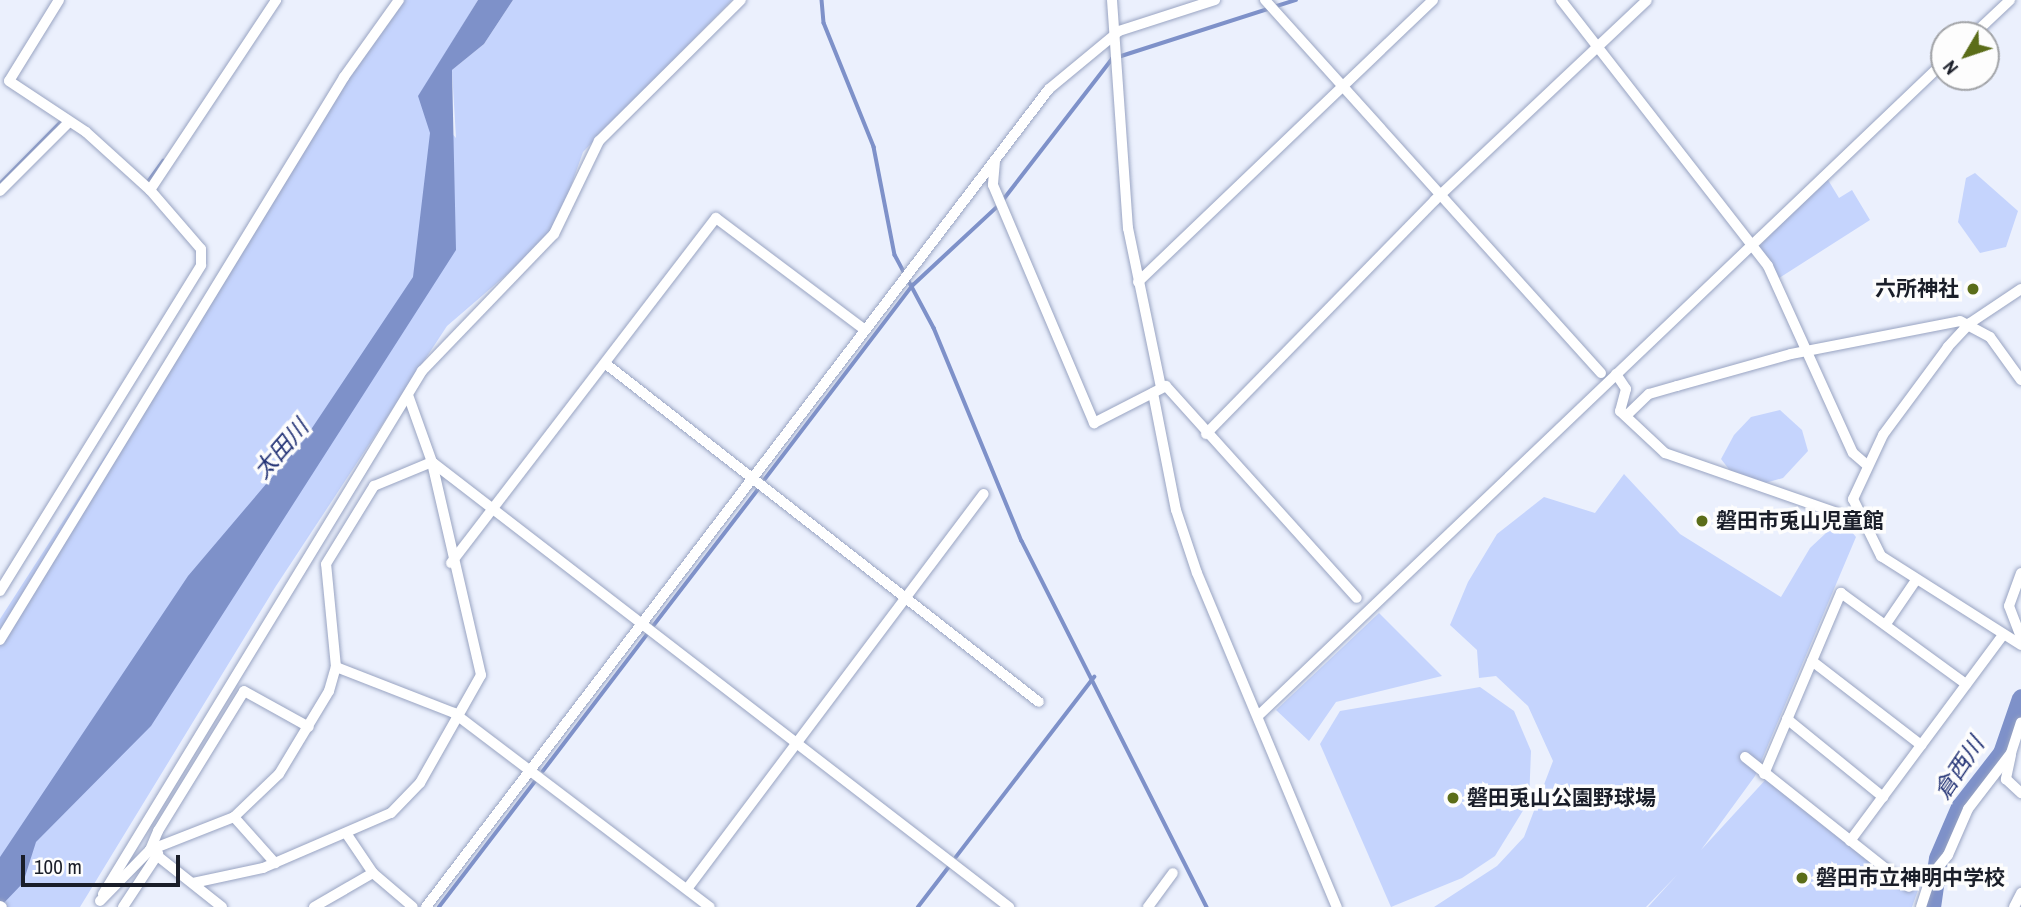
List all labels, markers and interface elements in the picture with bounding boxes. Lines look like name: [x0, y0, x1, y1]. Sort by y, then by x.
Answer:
north arrow: [1930, 21, 2000, 91]
text: N: [1937, 55, 1964, 81]
place label: 六所神社: [1875, 276, 1959, 302]
marker: 六所神社: [1965, 281, 1981, 297]
water label: 太田川: [248, 414, 314, 484]
place label: 磐田市兎山児童館: [1716, 508, 1884, 534]
marker: 磐田市兎山児童館: [1694, 513, 1710, 529]
water label: 倉西川: [1928, 732, 1990, 804]
place label: 磐田兎山公園野球場: [1467, 785, 1656, 811]
marker: 磐田兎山公園野球場: [1445, 790, 1461, 806]
scale bar: [24, 841, 184, 885]
text: 100 m: [34, 852, 82, 881]
place label: 磐田市立神明中学校: [1816, 865, 2005, 891]
marker: 磐田市立神明中学校: [1794, 870, 1810, 886]

